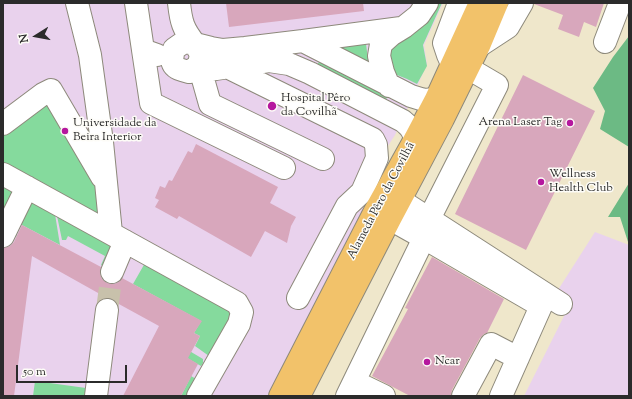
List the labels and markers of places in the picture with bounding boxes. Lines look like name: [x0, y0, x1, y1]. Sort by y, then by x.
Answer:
place label: Hospital Pêro da Covilhã: [281, 92, 350, 120]
marker: Hospital Pêro da Covilhã: [266, 100, 278, 112]
place label: Arena Laser Tag: [478, 116, 562, 130]
place label: Universidade da Beira Interior: [73, 117, 157, 145]
marker: Arena Laser Tag: [565, 118, 575, 128]
marker: Universidade da Beira Interior: [60, 126, 70, 136]
place label: Wellness Health Club: [549, 168, 613, 196]
marker: Wellness Health Club: [536, 177, 546, 187]
place label: Ncar: [435, 355, 460, 369]
marker: Ncar: [422, 357, 432, 367]

